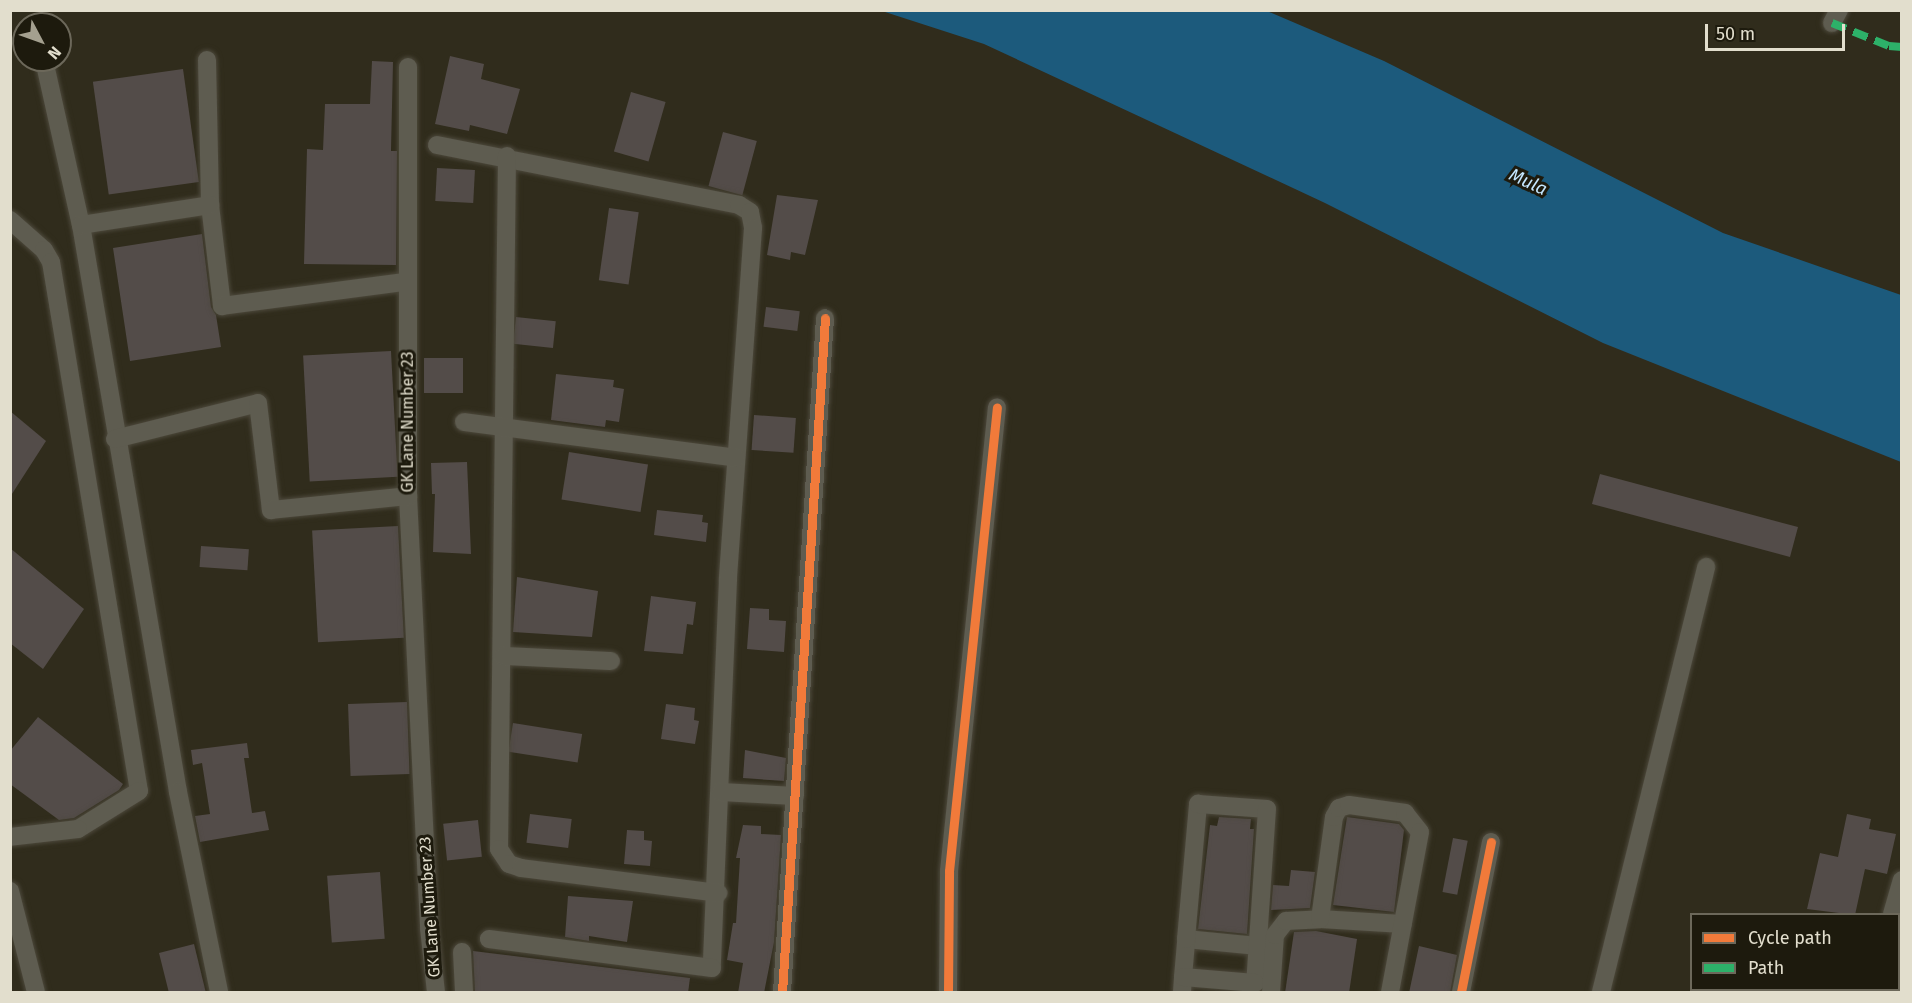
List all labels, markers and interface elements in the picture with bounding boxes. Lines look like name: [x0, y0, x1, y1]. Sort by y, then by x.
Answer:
north arrow: [12, 12, 72, 72]
scale bar: [1708, 12, 1848, 50]
text: 50 m: [1716, 23, 1755, 45]
text: N: [44, 43, 65, 63]
water label: Mula: [1505, 164, 1551, 200]
street label: GK Lane Number 23: [398, 351, 418, 493]
street label: GK Lane Number 23: [416, 836, 444, 978]
legend: [1690, 913, 1900, 991]
text: Cycle path: [1748, 927, 1832, 949]
text: Path: [1748, 957, 1784, 979]

